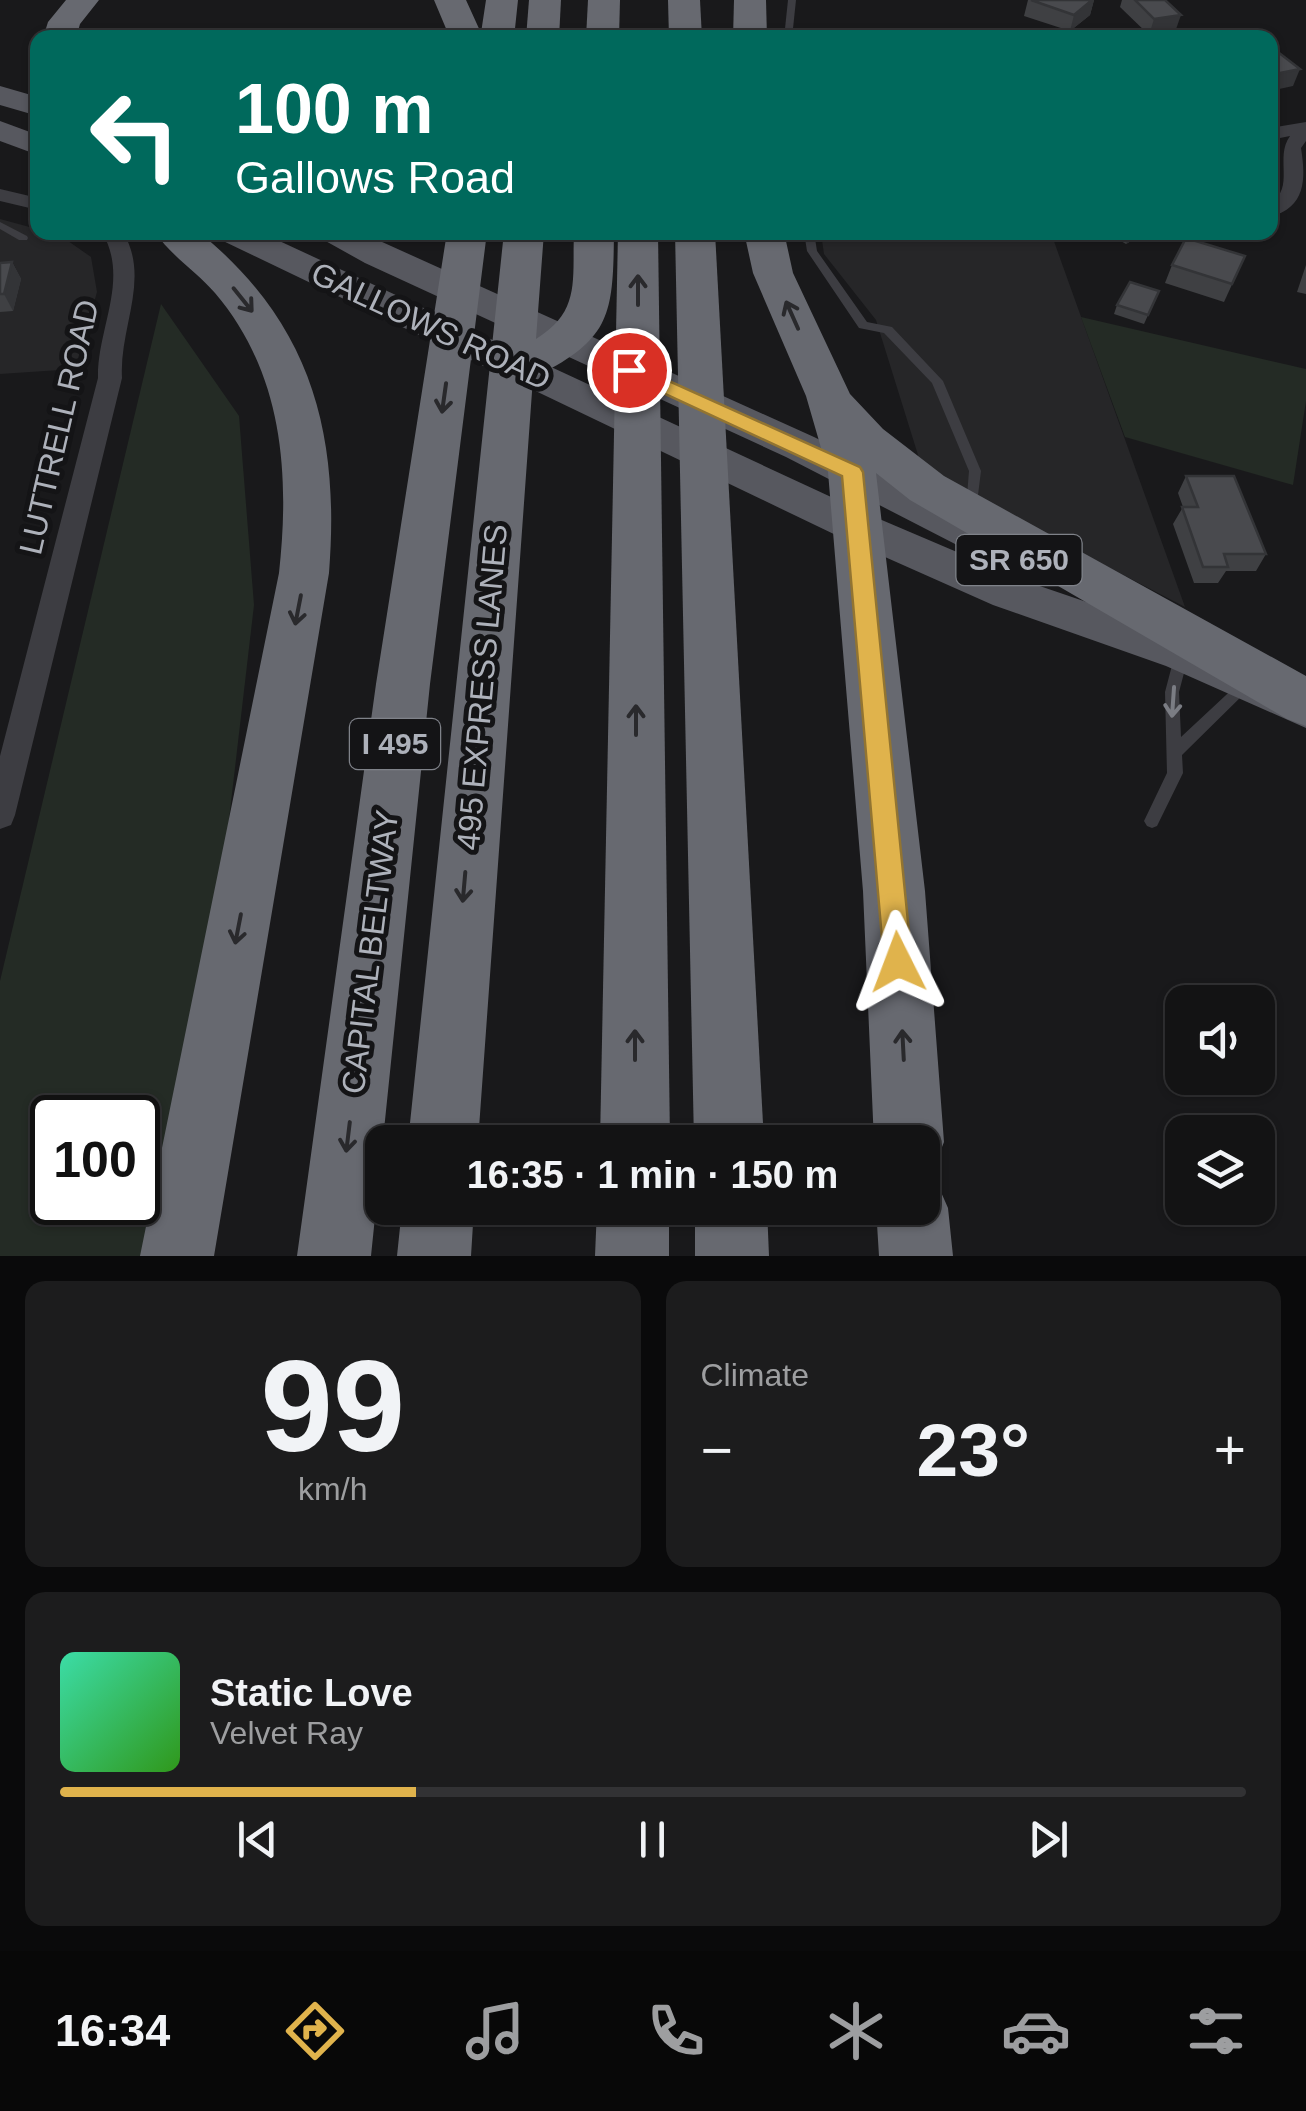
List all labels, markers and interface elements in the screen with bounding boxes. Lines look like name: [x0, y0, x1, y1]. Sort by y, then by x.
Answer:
icon: left: [70, 70, 200, 200]
text: 100 m: [235, 70, 433, 148]
text: Gallows Road: [235, 152, 515, 203]
street label: GALLOWS ROAD: [306, 255, 556, 397]
one-way arrow: [628, 275, 648, 308]
one-way arrow: [232, 286, 253, 313]
street label: LUTTRELL ROAD: [12, 296, 106, 558]
one-way arrow: [782, 301, 801, 331]
pin: [587, 328, 672, 413]
icon: arrive: [602, 343, 657, 398]
one-way arrow: [434, 382, 452, 414]
street label: 495 EXPRESS LANES: [450, 522, 514, 852]
road number: SR 650: [956, 535, 1082, 585]
one-way arrow: [287, 593, 306, 625]
one-way arrow: [1163, 685, 1182, 717]
one-way arrow: [626, 705, 646, 738]
road number: I 495: [350, 719, 440, 769]
street label: CAPITAL BELTWAY: [335, 808, 405, 1096]
one-way arrow: [454, 871, 473, 903]
position arrow: [846, 910, 950, 1014]
one-way arrow: [228, 912, 247, 945]
map controls: [1165, 985, 1275, 1225]
button: sound: [1165, 985, 1275, 1095]
one-way arrow: [626, 1030, 644, 1062]
one-way arrow: [893, 1030, 912, 1062]
speed limit sign: 100: [30, 1095, 160, 1225]
button: layers: [1165, 1115, 1275, 1225]
one-way arrow: [338, 1120, 357, 1153]
text: 16:35 · 1 min · 150 m: [467, 1154, 838, 1196]
text: 99: [260, 1333, 405, 1479]
text: Climate: [701, 1357, 809, 1393]
text: 23°: [917, 1408, 1030, 1492]
text: −: [701, 1419, 733, 1481]
text: +: [1214, 1419, 1246, 1481]
text: km/h: [298, 1471, 367, 1507]
text: Static Love: [210, 1672, 413, 1714]
text: Velvet Ray: [210, 1715, 363, 1751]
icon: previous: [230, 1812, 285, 1867]
icon: pause: [625, 1812, 680, 1867]
icon: next: [1021, 1812, 1076, 1867]
icon: directions: [280, 1996, 350, 2066]
icon: music: [460, 1996, 530, 2066]
icon: phone: [641, 1996, 711, 2066]
icon: climate: [821, 1996, 891, 2066]
icon: car: [1001, 1996, 1071, 2066]
icon: filters: [1181, 1996, 1251, 2066]
text: 16:34: [55, 2005, 170, 2056]

